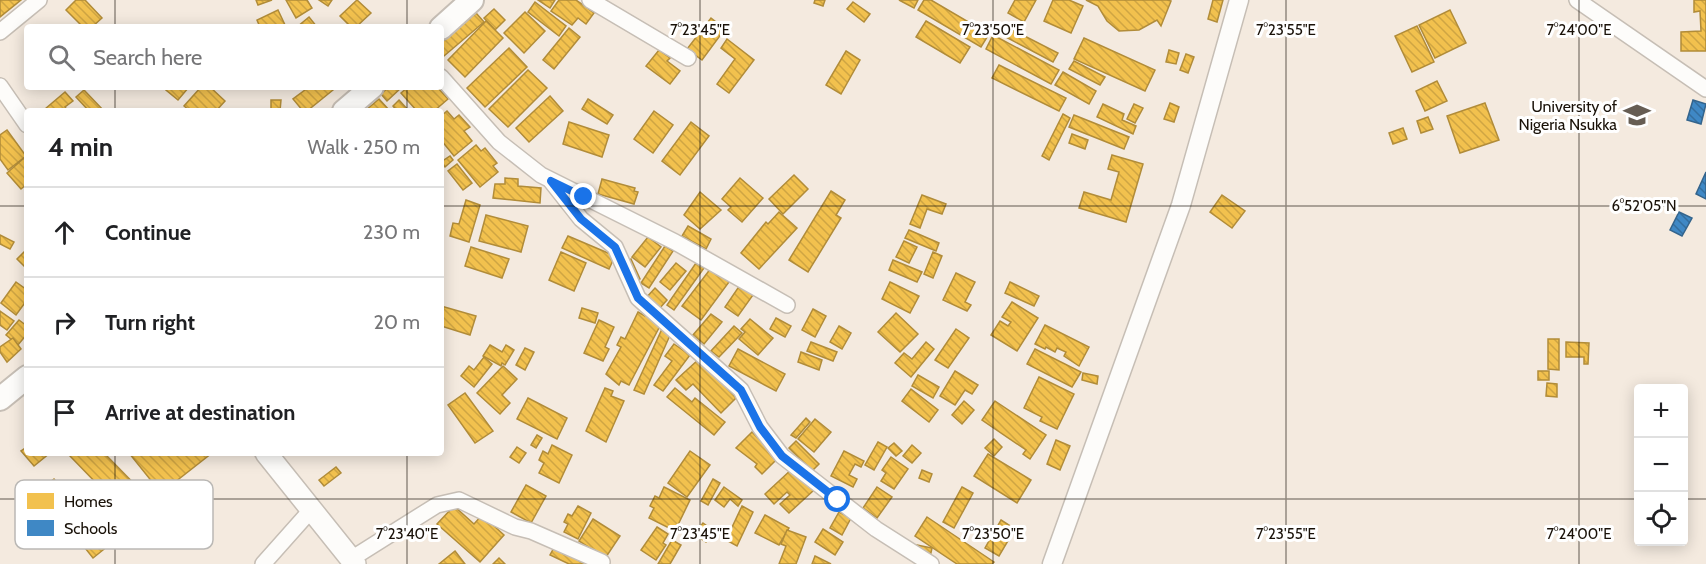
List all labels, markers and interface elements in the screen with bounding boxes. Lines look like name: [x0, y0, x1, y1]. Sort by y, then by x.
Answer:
text: 7°23'45"E: [670, 21, 730, 39]
text: 7°23'50"E: [962, 21, 1024, 39]
text: 7°23'55"E: [1256, 21, 1316, 39]
text: 7°24'00"E: [1547, 21, 1611, 39]
search box: [24, 24, 444, 90]
icon: search: [45, 41, 78, 74]
text: Search here: [93, 44, 202, 71]
place label: University of Nigeria Nsukka: [1519, 97, 1618, 134]
school or university icon: University of Nigeria Nsukka: [1622, 100, 1652, 130]
text: 4 min: [48, 131, 113, 163]
text: Walk · 250 m: [308, 135, 420, 159]
route end: [570, 183, 596, 209]
text: 6°52'05"N: [1611, 197, 1677, 215]
icon: ahead: [48, 216, 81, 249]
text: Continue: [105, 219, 191, 246]
text: 230 m: [363, 220, 420, 244]
icon: right: [48, 306, 81, 339]
text: Turn right: [105, 309, 195, 336]
text: 20 m: [374, 310, 420, 334]
map controls: [1634, 384, 1688, 546]
button: +: [1634, 384, 1688, 438]
icon: arrive: [48, 396, 81, 429]
text: Arrive at destination: [105, 399, 295, 426]
button: −: [1634, 438, 1688, 492]
legend: [15, 480, 213, 549]
route start: [824, 486, 850, 512]
text: Homes: [64, 492, 113, 511]
button: locate: [1634, 492, 1688, 546]
text: Schools: [64, 519, 118, 538]
text: 7°23'40"E: [376, 525, 438, 543]
text: 7°23'45"E: [670, 525, 730, 543]
text: 7°23'50"E: [962, 525, 1024, 543]
text: 7°23'55"E: [1256, 525, 1316, 543]
text: 7°24'00"E: [1547, 525, 1611, 543]

